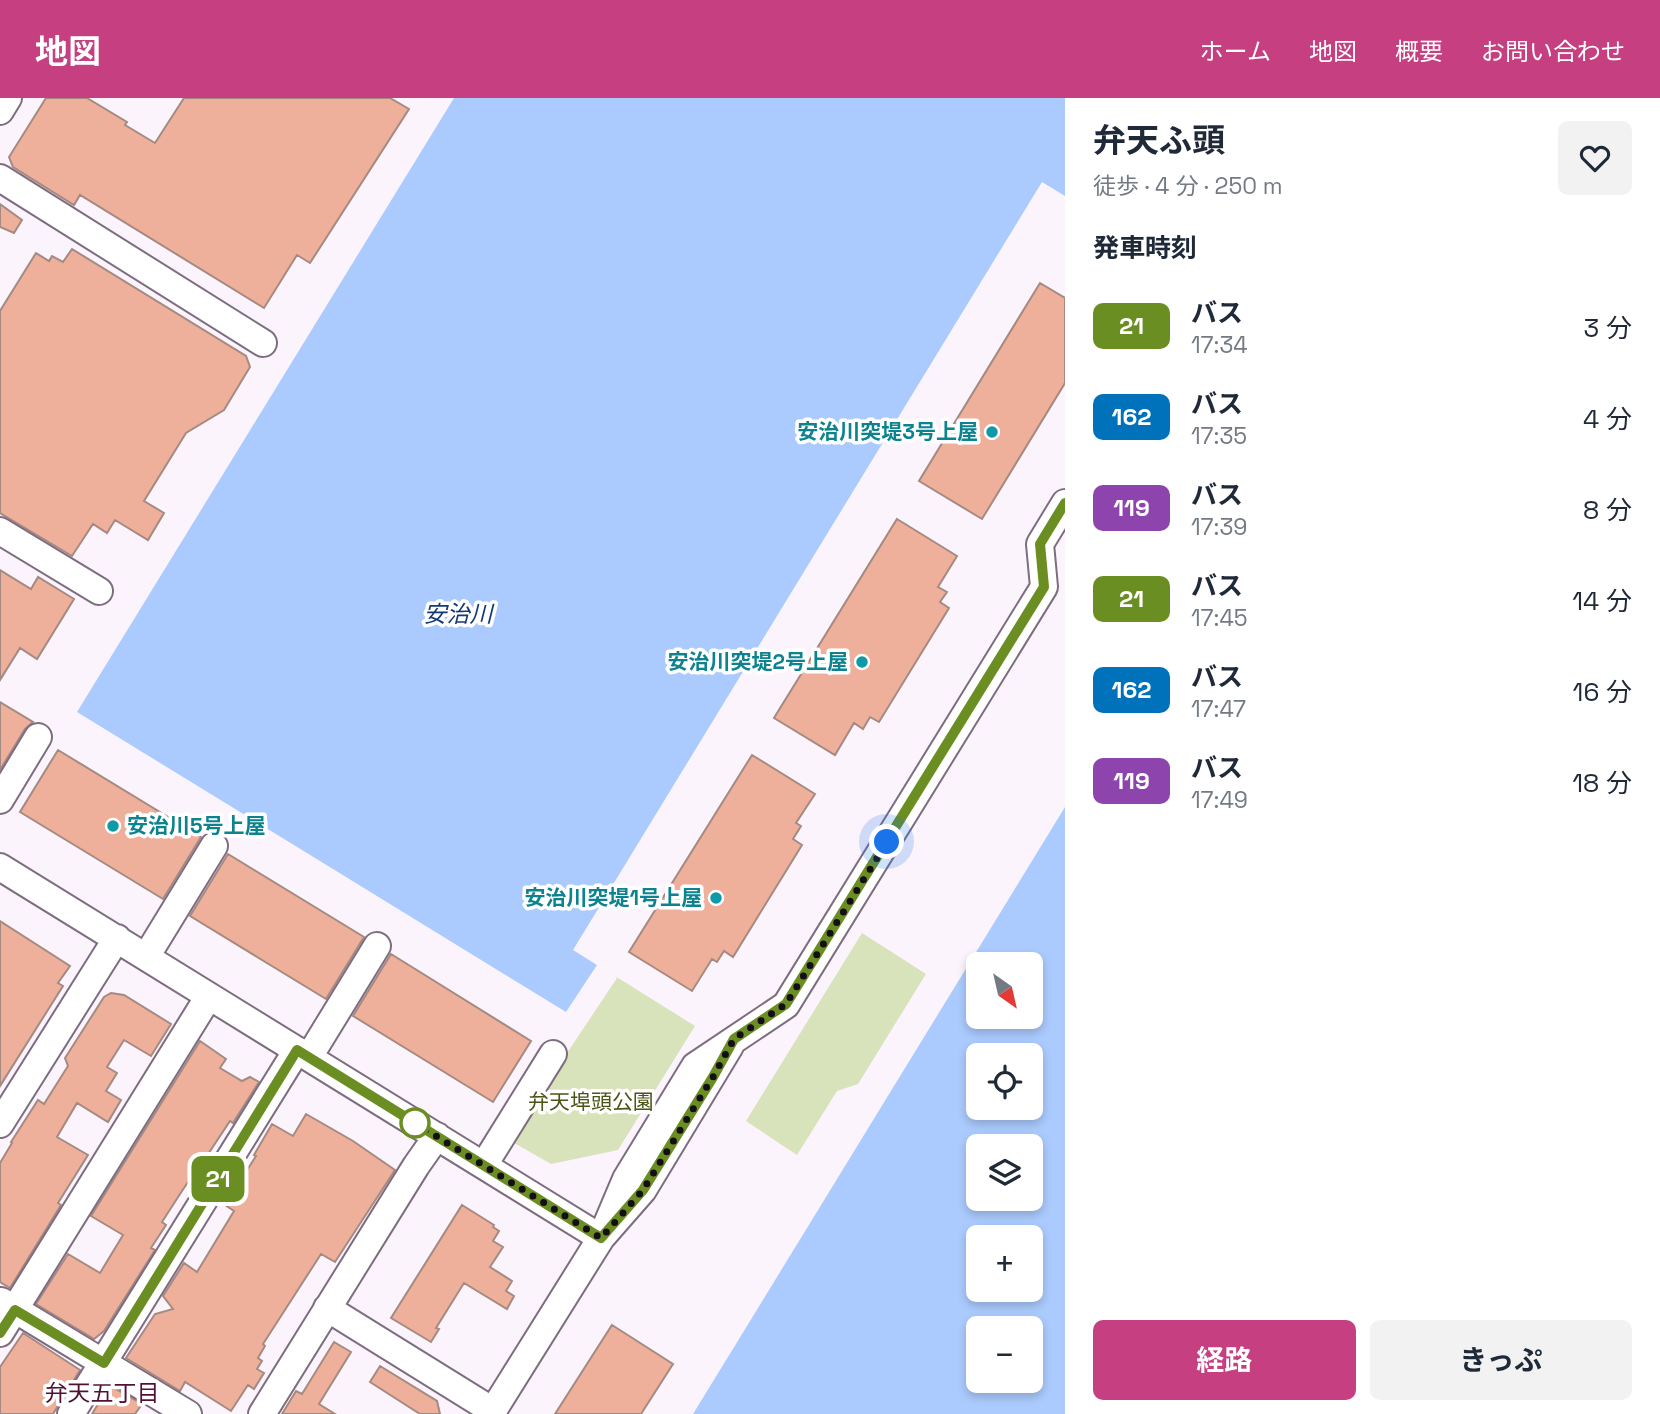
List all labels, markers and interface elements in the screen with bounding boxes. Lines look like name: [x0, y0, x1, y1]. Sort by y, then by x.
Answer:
text: 地図: [35, 31, 101, 73]
text: ホーム: [1200, 36, 1271, 67]
text: 地図: [1309, 36, 1357, 67]
text: 概要: [1395, 36, 1443, 67]
text: お問い合わせ: [1481, 36, 1625, 67]
text: 弁天ふ頭: [1093, 120, 1225, 162]
button: heart: [1558, 121, 1632, 195]
text: 徒歩 · 4 分 · 250 m: [1093, 171, 1283, 201]
text: 発車時刻: [1093, 231, 1197, 265]
text: バス: [1191, 296, 1243, 330]
text: 21: [1119, 310, 1144, 341]
text: 3 分: [1584, 311, 1632, 345]
text: 17:34: [1191, 330, 1248, 360]
text: バス: [1191, 387, 1243, 421]
text: 162: [1112, 401, 1151, 432]
text: 4 分: [1583, 402, 1632, 436]
place label: 安治川突堤3号上屋: [797, 418, 978, 445]
text: 17:35: [1191, 421, 1247, 451]
marker: 安治川突堤3号上屋: [984, 424, 1000, 440]
text: バス: [1191, 478, 1243, 512]
text: 119: [1113, 492, 1150, 523]
text: 8 分: [1583, 493, 1632, 527]
text: 17:39: [1191, 512, 1247, 542]
text: バス: [1191, 569, 1243, 603]
text: 21: [1119, 583, 1144, 614]
text: 14 分: [1572, 584, 1632, 618]
water label: 安治川: [424, 599, 496, 629]
text: 17:45: [1191, 603, 1248, 633]
place label: 安治川突堤2号上屋: [668, 648, 848, 675]
marker: 安治川突堤2号上屋: [854, 654, 870, 670]
text: バス: [1191, 660, 1243, 694]
text: 162: [1112, 674, 1151, 705]
text: 16 分: [1573, 675, 1632, 709]
text: 17:47: [1191, 694, 1246, 724]
text: バス: [1191, 751, 1243, 785]
text: 119: [1113, 765, 1150, 796]
text: 18 分: [1572, 766, 1632, 800]
text: 17:49: [1191, 785, 1248, 815]
place label: 安治川5号上屋: [127, 812, 266, 839]
marker: 安治川5号上屋: [105, 818, 121, 834]
your location: [869, 824, 904, 859]
place label: 安治川突堤1号上屋: [525, 884, 702, 911]
marker: 安治川突堤1号上屋: [708, 890, 724, 906]
north arrow: [966, 952, 1043, 1029]
map controls: [966, 952, 1043, 1393]
button: locate: [966, 1043, 1043, 1120]
park label: 弁天埠頭公園: [528, 1088, 654, 1115]
unlabelled marker: [400, 1108, 430, 1138]
button: layers: [966, 1134, 1043, 1211]
line badge: 21: [186, 1156, 249, 1202]
text: 21: [205, 1163, 231, 1194]
button: +: [966, 1225, 1043, 1302]
button: −: [966, 1316, 1043, 1393]
button: 経路: [1093, 1320, 1356, 1400]
button: きっぷ: [1370, 1320, 1632, 1400]
district label: 弁天五丁目: [45, 1378, 160, 1408]

